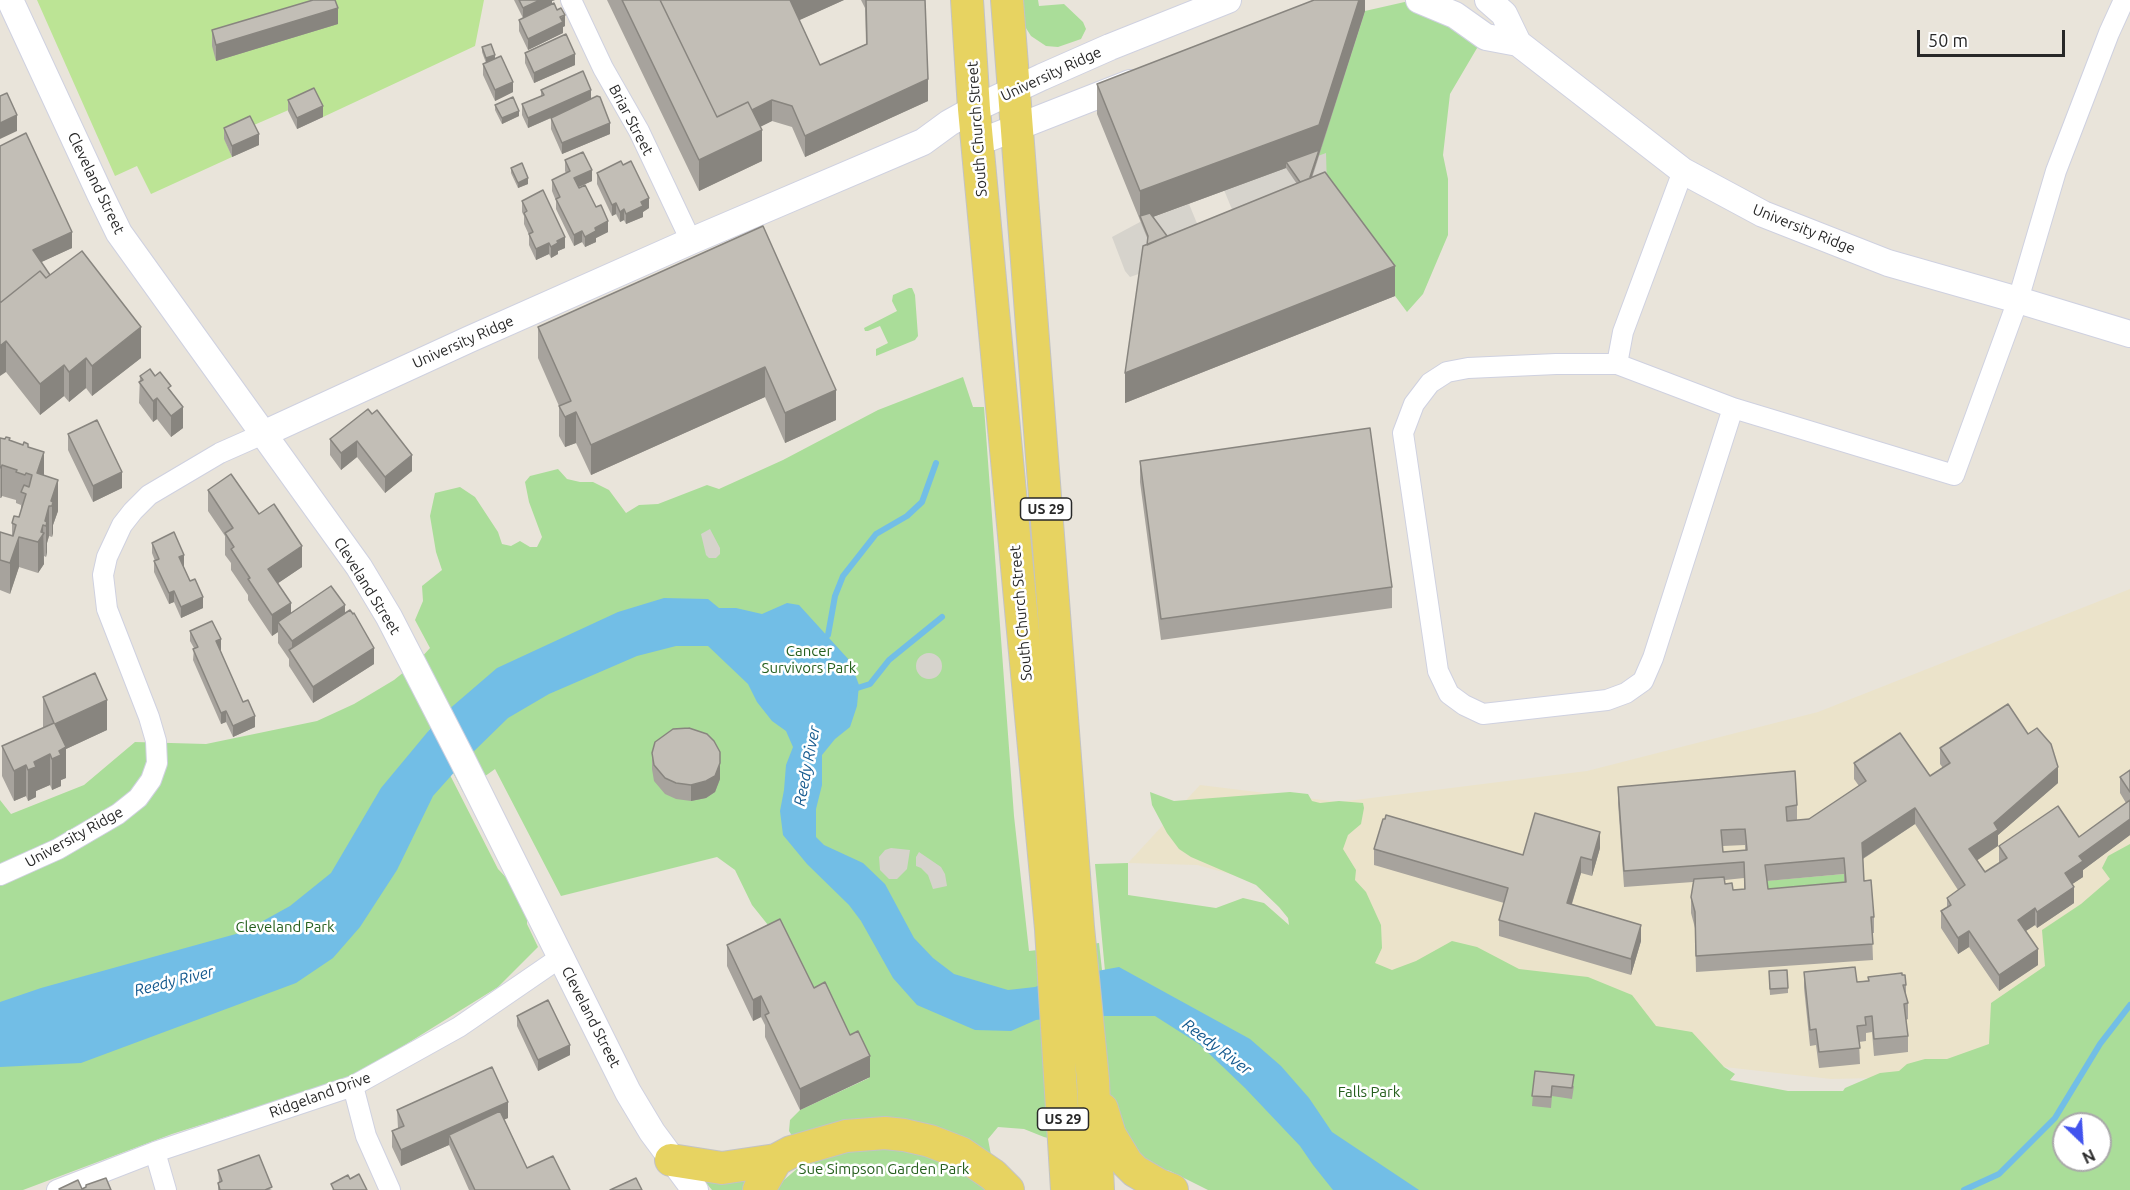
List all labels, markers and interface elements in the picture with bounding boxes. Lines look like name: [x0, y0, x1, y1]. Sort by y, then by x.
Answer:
scale bar: [1920, 18, 2068, 56]
text: 50 m: [1928, 30, 1968, 50]
street label: University Ridge: [998, 43, 1104, 105]
street label: South Church Street: [963, 61, 991, 197]
street label: Briar Street: [605, 82, 657, 158]
street label: Cleveland Street: [64, 129, 128, 237]
street label: University Ridge: [1750, 200, 1858, 258]
street label: University Ridge: [410, 312, 516, 372]
road number: US 29: [1020, 498, 1072, 520]
street label: Cleveland Street: [330, 534, 404, 638]
street label: South Church Street: [1006, 545, 1036, 681]
park label: Cancer Survivors Park: [762, 642, 856, 677]
water label: Reedy River: [790, 724, 824, 808]
street label: University Ridge: [22, 803, 126, 871]
park label: Cleveland Park: [235, 918, 335, 936]
water label: Reedy River: [132, 962, 216, 1000]
street label: Cleveland Street: [558, 963, 624, 1071]
water label: Reedy River: [1179, 1015, 1255, 1079]
street label: Ridgeland Drive: [267, 1068, 373, 1122]
park label: Falls Park: [1338, 1083, 1400, 1101]
road number: US 29: [1038, 1108, 1088, 1130]
north arrow: [2052, 1112, 2112, 1172]
text: N: [2080, 1146, 2098, 1167]
park label: Sue Simpson Garden Park: [799, 1160, 969, 1178]

